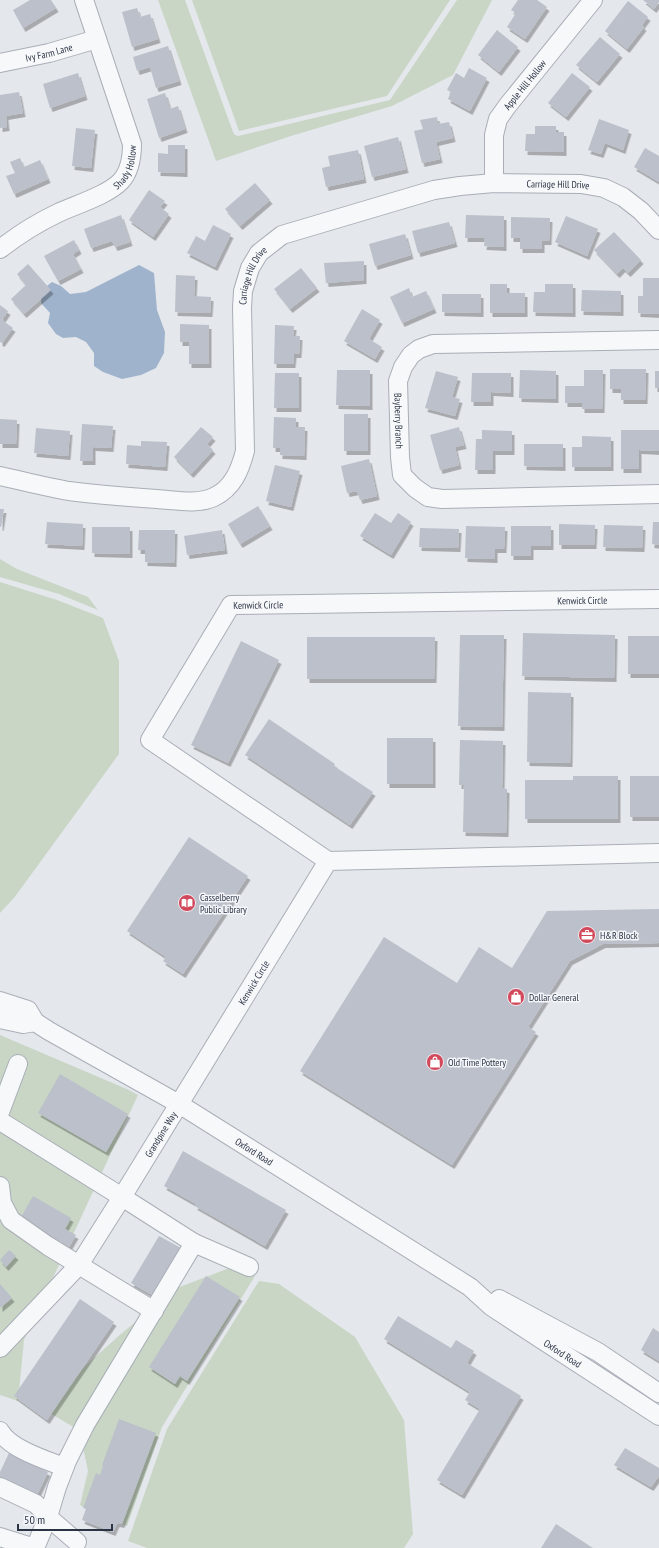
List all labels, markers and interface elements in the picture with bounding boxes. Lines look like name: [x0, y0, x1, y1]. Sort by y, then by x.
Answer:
street label: Ivy Farm Lane: [24, 40, 74, 64]
street label: Apple Hill Hollow: [500, 57, 549, 112]
street label: Shady Hollow: [110, 145, 139, 192]
street label: Carriage Hill Drive: [526, 177, 591, 192]
street label: Carriage Hill Drive: [236, 243, 269, 305]
street label: Bayberry Branch: [392, 393, 406, 449]
street label: Kenwick Circle: [557, 593, 607, 607]
street label: Kenwick Circle: [233, 598, 283, 611]
place label: Casselberry Public Library: [200, 891, 247, 916]
library icon: Casselberry Public Library: [177, 893, 197, 913]
office icon: H&R Block: [577, 925, 597, 945]
place label: H&R Block: [600, 929, 638, 942]
street label: Kenwick Circle: [235, 958, 272, 1007]
shop icon: Dollar General: [506, 987, 526, 1007]
place label: Dollar General: [529, 991, 579, 1004]
shop icon: Old Time Pottery: [425, 1052, 445, 1072]
place label: Old Time Pottery: [448, 1056, 506, 1069]
street label: Grandpine Way: [141, 1109, 180, 1160]
street label: Oxford Road: [233, 1135, 276, 1168]
street label: Oxford Road: [541, 1336, 584, 1370]
scale bar: [18, 1506, 112, 1532]
text: 50 m: [24, 1512, 45, 1527]

